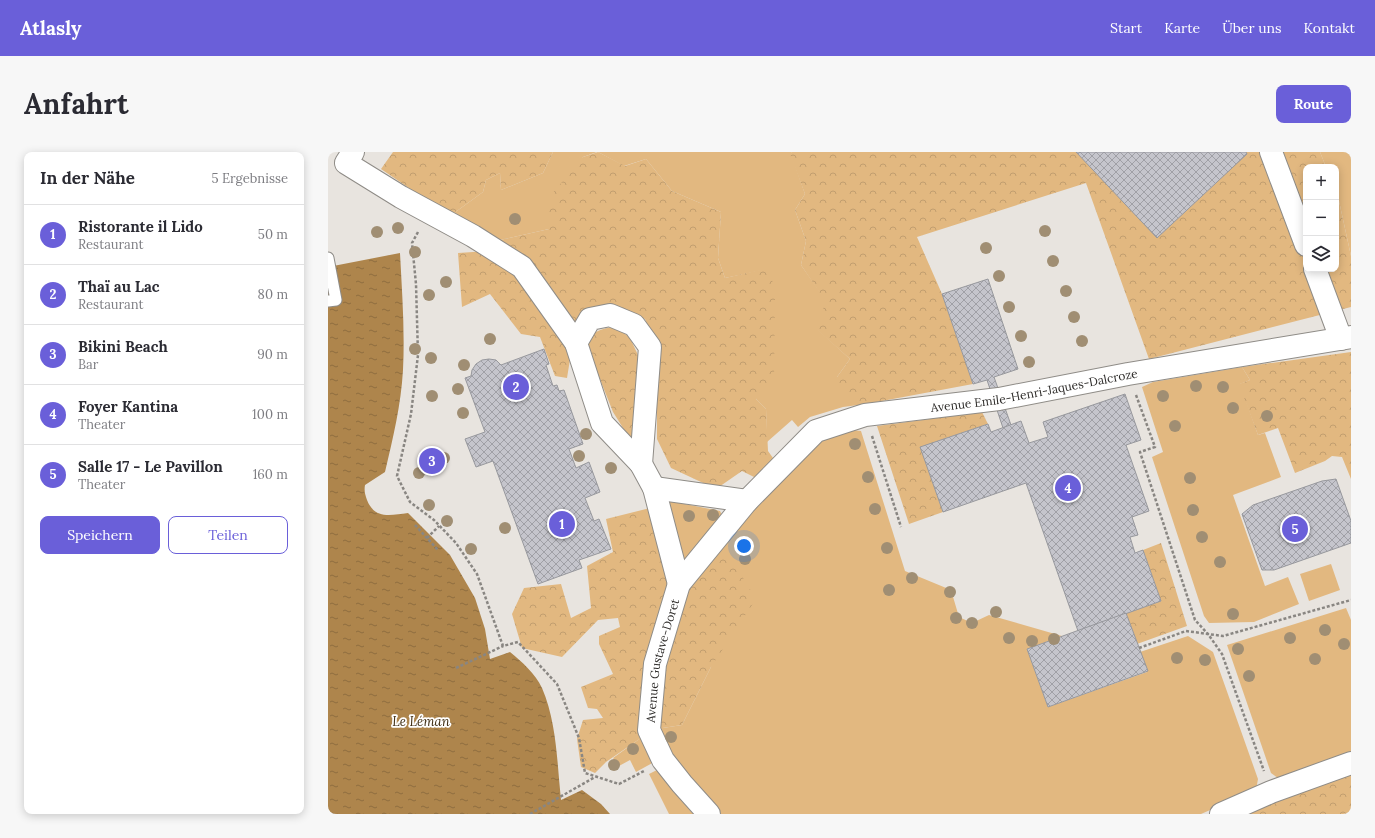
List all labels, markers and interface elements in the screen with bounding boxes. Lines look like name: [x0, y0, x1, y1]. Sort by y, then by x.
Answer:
text: Atlasly: [20, 16, 81, 40]
text: Start: [1110, 19, 1142, 37]
text: Karte: [1164, 19, 1200, 37]
text: Über uns: [1222, 19, 1282, 37]
text: Kontakt: [1304, 19, 1355, 37]
button: Route: [1276, 85, 1351, 123]
text: Anfahrt: [24, 86, 128, 122]
map controls: [1303, 164, 1339, 272]
button: +: [1303, 164, 1339, 200]
text: In der Nähe: [40, 167, 135, 189]
text: 5 Ergebnisse: [211, 170, 288, 187]
button: −: [1303, 200, 1339, 236]
text: Ristorante il Lido: [78, 217, 203, 236]
text: 1: [50, 226, 56, 243]
text: 50 m: [258, 226, 288, 243]
text: Restaurant: [78, 236, 144, 253]
button: layers: [1303, 236, 1339, 272]
text: Thaï au Lac: [78, 277, 160, 296]
text: 2: [50, 286, 56, 303]
text: 80 m: [258, 286, 288, 303]
text: Restaurant: [78, 296, 144, 313]
text: Bikini Beach: [78, 337, 168, 356]
text: 3: [49, 346, 57, 363]
text: 90 m: [257, 346, 288, 363]
text: Bar: [78, 356, 98, 373]
street label: Avenue Emile-Henri-Jaques-Dalcroze: [929, 365, 1139, 415]
pin: 2: [503, 372, 529, 402]
text: Foyer Kantina: [78, 397, 178, 416]
text: 4: [49, 406, 57, 423]
text: 100 m: [252, 406, 288, 423]
text: Theater: [78, 416, 125, 433]
pin: 3: [419, 446, 445, 476]
text: Salle 17 - Le Pavillon: [78, 457, 223, 476]
text: 5: [49, 466, 57, 483]
text: 160 m: [253, 466, 288, 483]
pin: 4: [1055, 473, 1081, 503]
text: Theater: [78, 476, 125, 493]
pin: 1: [549, 509, 575, 539]
pin: 5: [1282, 514, 1308, 544]
button: Speichern: [40, 516, 160, 554]
button: Teilen: [168, 516, 288, 554]
your location: [734, 536, 754, 556]
street label: Avenue Gustave-Doret: [642, 596, 682, 724]
water label: Le Léman: [392, 713, 450, 730]

